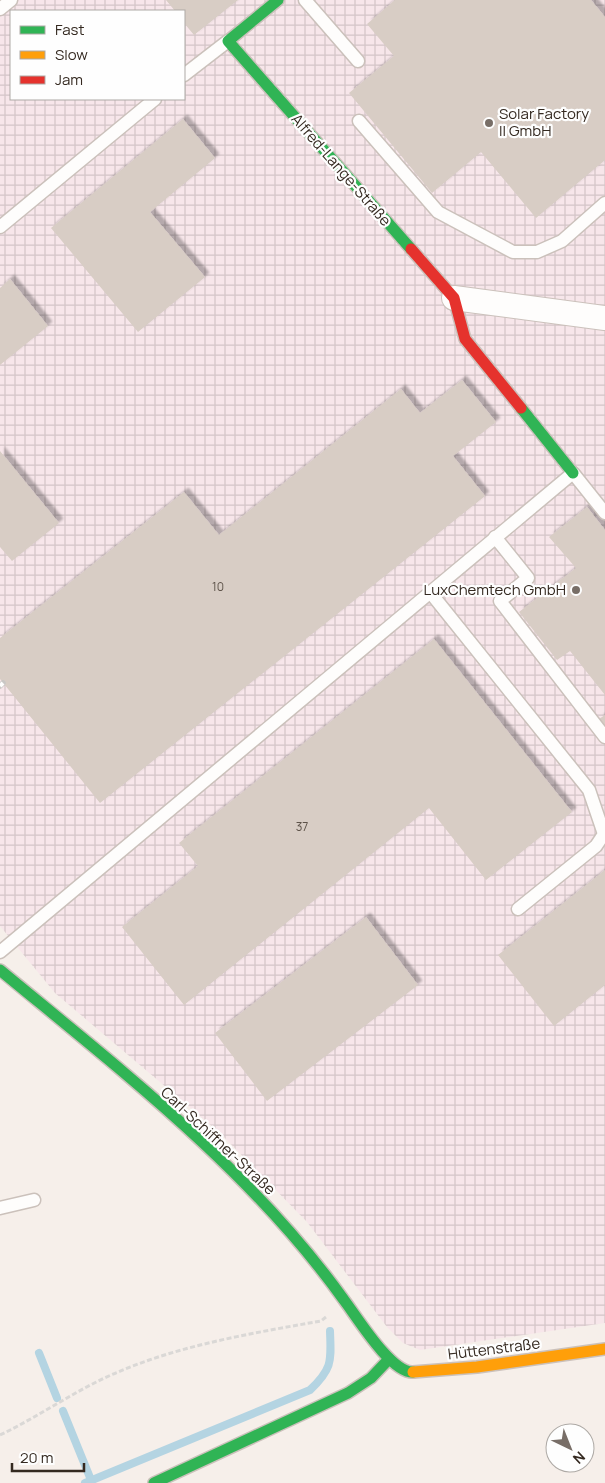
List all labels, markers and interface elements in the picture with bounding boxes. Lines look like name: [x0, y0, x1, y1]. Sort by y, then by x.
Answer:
legend: [10, 10, 185, 100]
text: Fast: [55, 19, 84, 40]
text: Slow: [55, 44, 88, 65]
text: Jam: [55, 69, 83, 90]
place label: Solar Factory II GmbH: [499, 103, 589, 141]
street label: Alfred-Lange-Straße: [287, 109, 396, 231]
marker: Solar Factory II GmbH: [483, 117, 495, 129]
house number: 10: [212, 578, 224, 595]
place label: LuxChemtech GmbH: [423, 579, 566, 600]
marker: LuxChemtech GmbH: [570, 584, 582, 596]
house number: 37: [296, 818, 308, 835]
street label: Carl-Schiffner-Straße: [156, 1082, 281, 1200]
street label: Hüttenstraße: [447, 1332, 542, 1365]
north arrow: [545, 1423, 595, 1473]
scale bar: [12, 1440, 85, 1472]
text: 20 m: [20, 1447, 53, 1468]
text: N: [569, 1447, 589, 1468]

